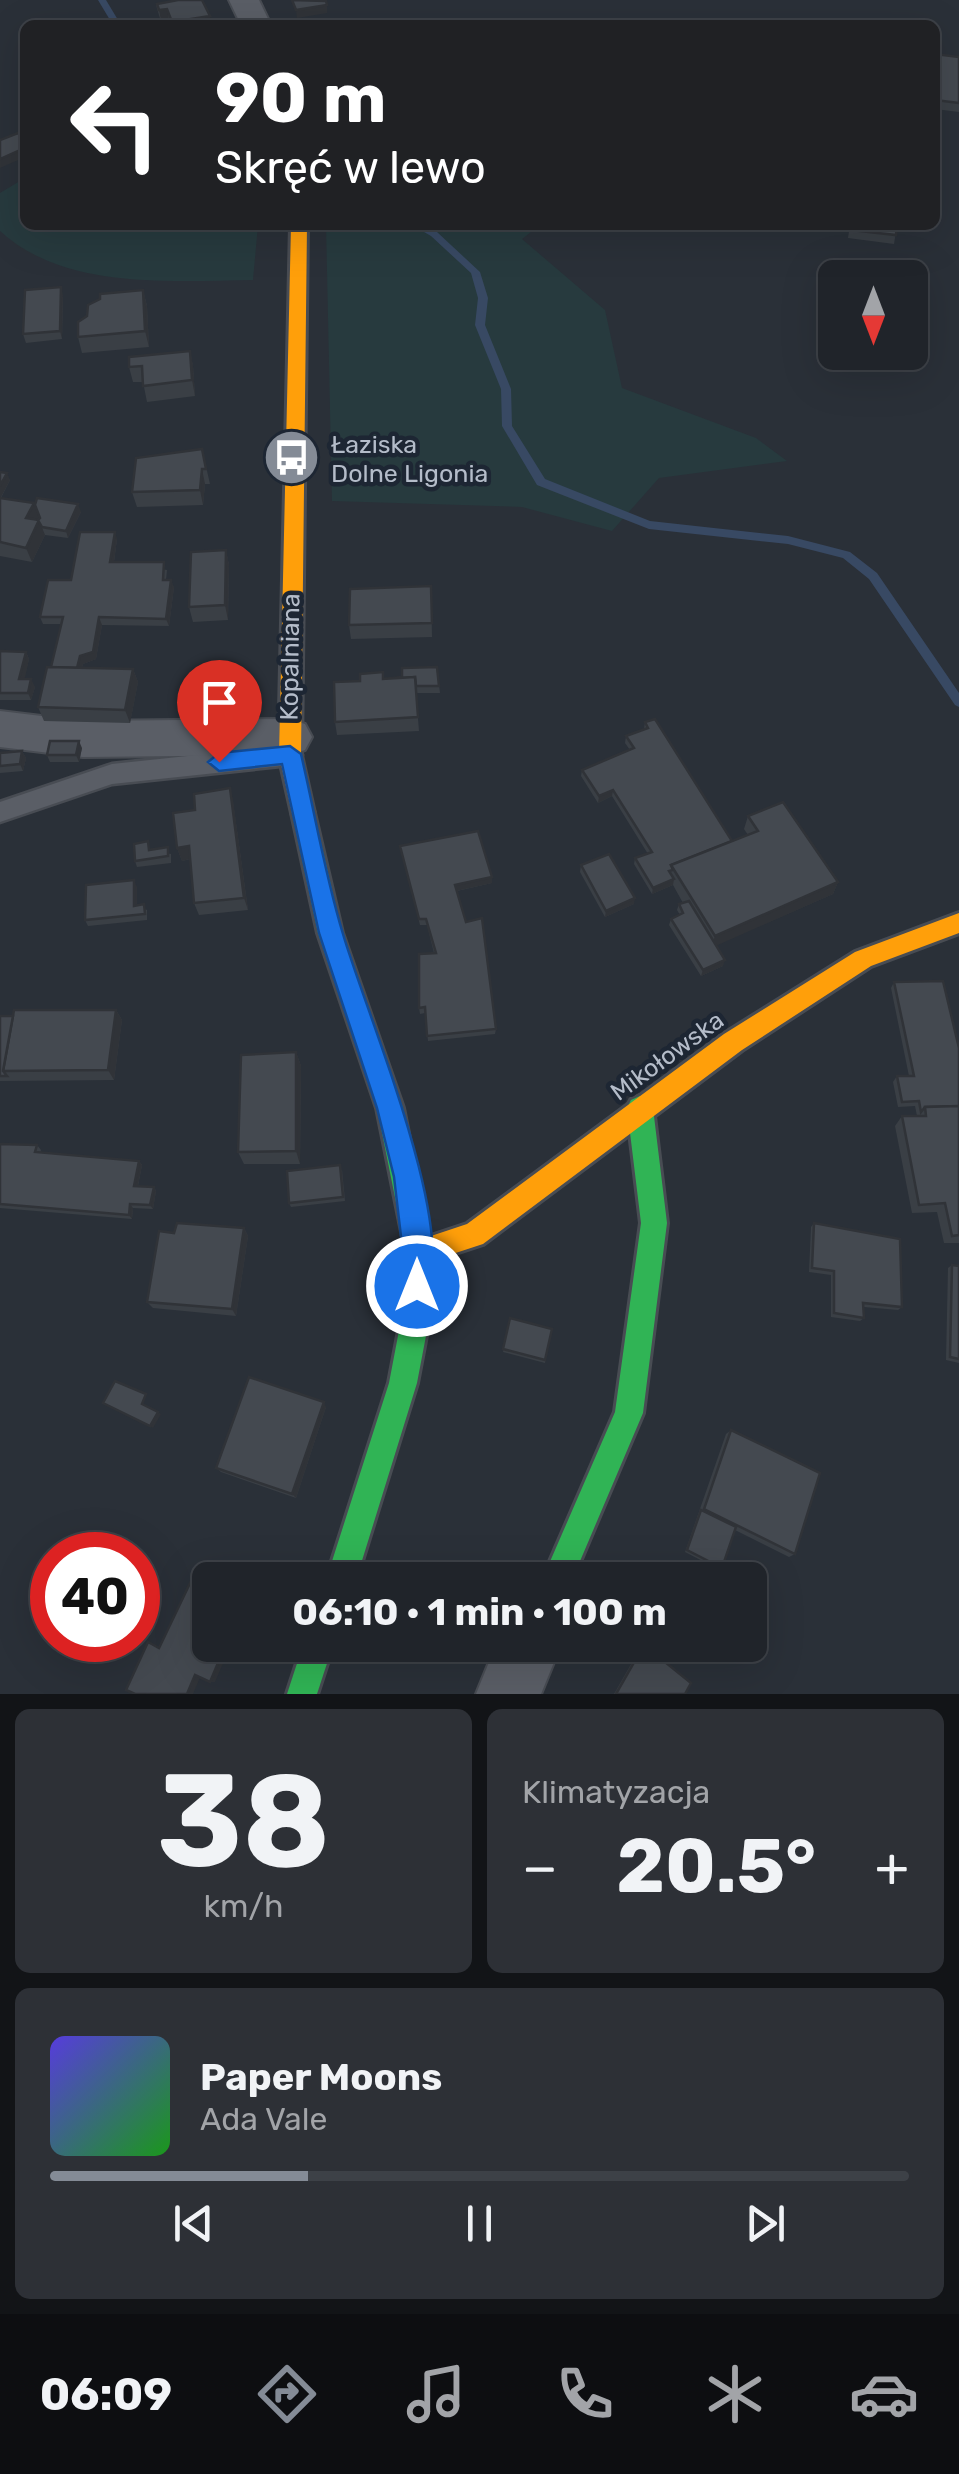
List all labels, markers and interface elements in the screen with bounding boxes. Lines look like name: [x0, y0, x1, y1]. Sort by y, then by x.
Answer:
text: 90 m: [215, 57, 387, 140]
icon: left: [50, 60, 180, 190]
text: Skręć w lewo: [215, 141, 486, 194]
north arrow: [818, 260, 928, 370]
map controls: [818, 260, 928, 370]
bus stop icon: Łaziska Dolne Ligonia: [262, 428, 322, 488]
place label: Łaziska Dolne Ligonia: [331, 430, 488, 488]
street label: Kopalniana: [274, 593, 306, 721]
pin: [177, 660, 262, 763]
icon: arrive: [192, 675, 247, 730]
street label: Mikołowska: [605, 1005, 729, 1107]
position arrow: [365, 1234, 469, 1338]
speed limit sign: 40: [30, 1532, 160, 1662]
text: 06:10 · 1 min · 100 m: [292, 1589, 667, 1635]
text: 38: [157, 1744, 330, 1899]
text: Klimatyzacja: [522, 1773, 710, 1811]
text: 20.5°: [616, 1822, 816, 1911]
text: −: [522, 1835, 558, 1900]
text: +: [875, 1835, 909, 1900]
text: km/h: [204, 1887, 283, 1925]
text: Paper Moons: [200, 2054, 442, 2100]
text: Ada Vale: [200, 2100, 327, 2138]
icon: previous: [166, 2196, 221, 2251]
icon: pause: [452, 2196, 507, 2251]
icon: next: [738, 2196, 793, 2251]
icon: directions: [252, 2359, 322, 2429]
icon: music: [401, 2359, 471, 2429]
icon: phone: [550, 2359, 620, 2429]
icon: climate: [700, 2359, 770, 2429]
icon: car: [849, 2359, 919, 2429]
text: 06:09: [40, 2368, 172, 2421]

